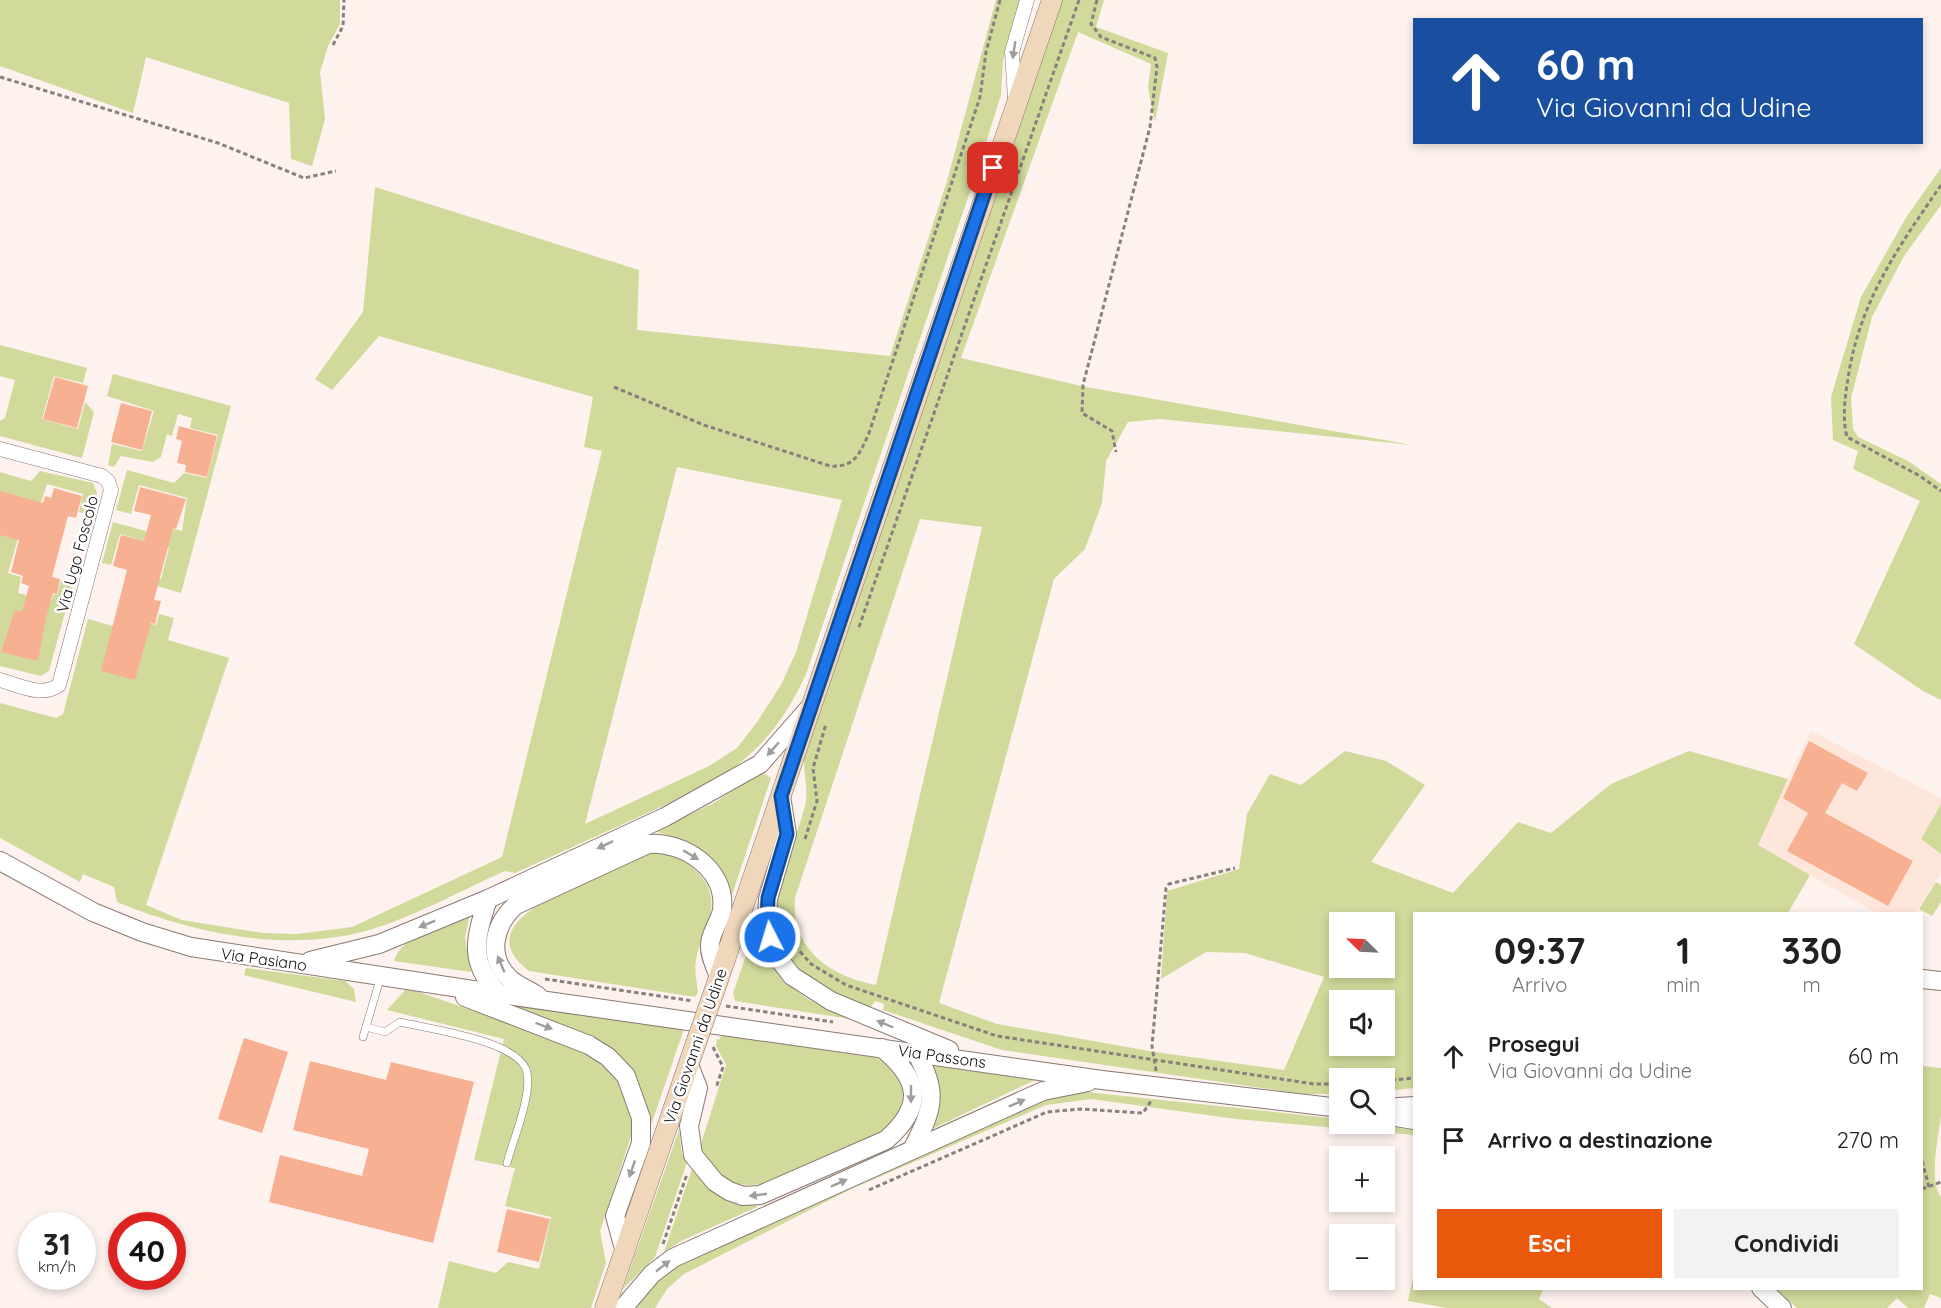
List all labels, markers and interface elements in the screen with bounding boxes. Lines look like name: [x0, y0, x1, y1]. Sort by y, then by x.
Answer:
text: 60 m: [1536, 38, 1636, 91]
one-way arrow: [1009, 40, 1018, 59]
icon: ahead: [1437, 42, 1515, 120]
text: Via Giovanni da Udine: [1536, 90, 1811, 124]
pin: [967, 142, 1018, 193]
icon: arrive: [976, 151, 1009, 184]
street label: Via Ugo Foscolo: [52, 493, 102, 615]
one-way arrow: [767, 741, 780, 757]
one-way arrow: [596, 840, 614, 850]
one-way arrow: [683, 850, 700, 860]
position arrow: [738, 905, 802, 969]
north arrow: [1329, 912, 1395, 978]
map controls: [1329, 912, 1395, 1290]
one-way arrow: [418, 919, 436, 929]
text: 09:37: [1494, 928, 1585, 973]
text: 1: [1676, 928, 1690, 973]
text: 330: [1781, 928, 1842, 973]
street label: Via Pasiano: [220, 943, 308, 975]
one-way arrow: [496, 955, 505, 973]
street label: Via Giovanni da Udine: [659, 966, 731, 1126]
text: Arrivo: [1512, 972, 1567, 997]
text: min: [1666, 972, 1700, 997]
text: m: [1803, 972, 1821, 997]
button: sound: [1329, 990, 1395, 1056]
one-way arrow: [876, 1018, 894, 1028]
one-way arrow: [535, 1022, 553, 1031]
text: Prosegui: [1488, 1030, 1580, 1058]
street label: Via Passons: [897, 1040, 987, 1072]
icon: ahead: [1437, 1040, 1470, 1073]
text: 60 m: [1848, 1042, 1899, 1070]
text: Via Giovanni da Udine: [1488, 1058, 1692, 1083]
button: search: [1329, 1068, 1395, 1134]
one-way arrow: [906, 1085, 916, 1104]
one-way arrow: [1008, 1098, 1026, 1107]
icon: arrive: [1437, 1124, 1470, 1157]
text: Arrivo a destinazione: [1488, 1126, 1713, 1154]
text: 270 m: [1837, 1126, 1899, 1154]
button: +: [1329, 1146, 1395, 1212]
one-way arrow: [626, 1160, 636, 1178]
one-way arrow: [831, 1178, 849, 1188]
one-way arrow: [748, 1190, 767, 1199]
button: Esci: [1437, 1209, 1662, 1278]
button: Condividi: [1674, 1209, 1899, 1278]
speed limit sign: 40: [108, 1212, 186, 1290]
button: −: [1329, 1224, 1395, 1290]
text: 31: [43, 1225, 71, 1263]
text: km/h: [38, 1257, 76, 1276]
one-way arrow: [655, 1259, 671, 1272]

